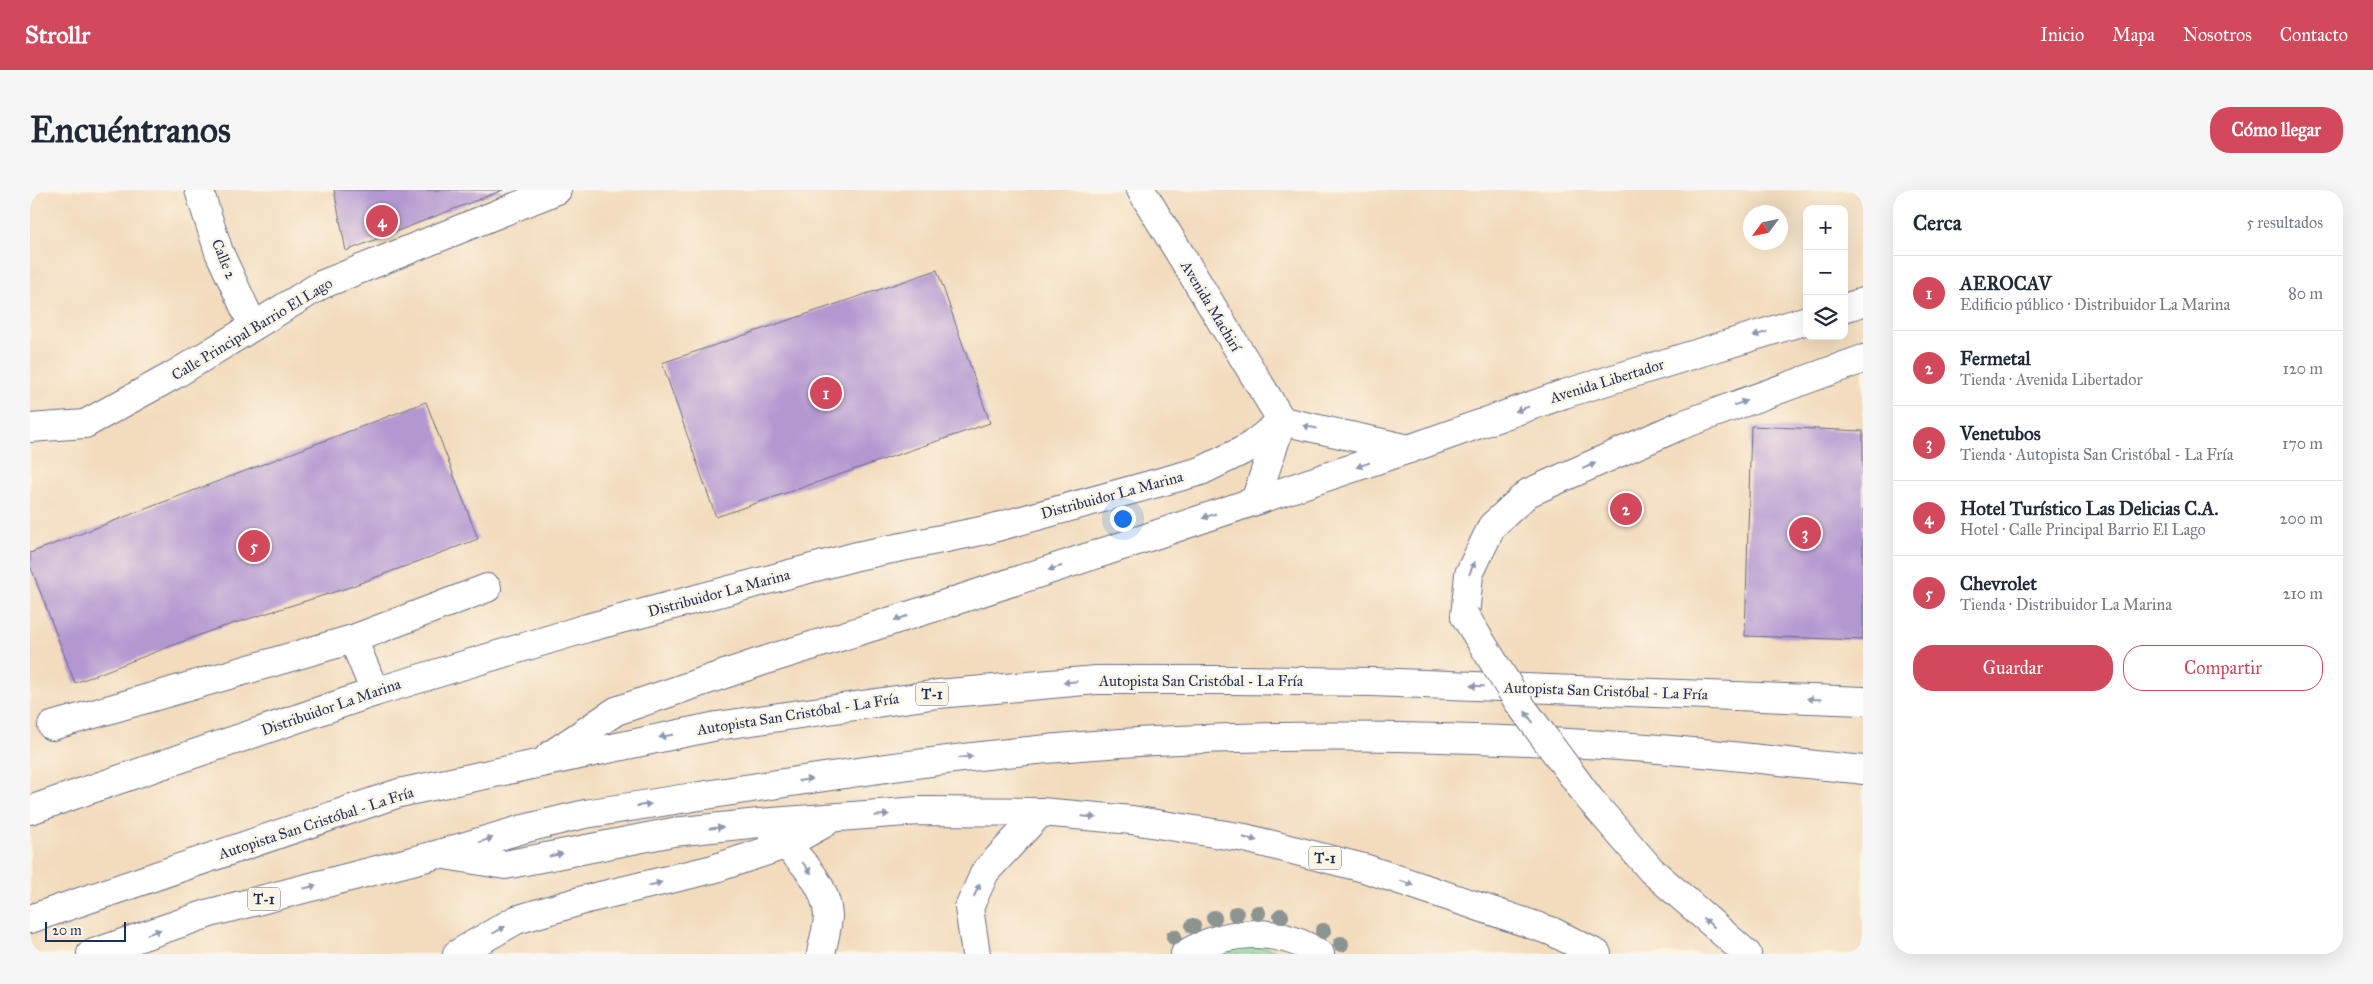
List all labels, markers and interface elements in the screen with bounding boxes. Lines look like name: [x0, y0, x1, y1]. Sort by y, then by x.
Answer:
text: Strollr: [25, 20, 90, 50]
text: Inicio: [2040, 24, 2084, 46]
text: Mapa: [2112, 24, 2155, 46]
text: Nosotros: [2183, 24, 2252, 46]
text: Contacto: [2280, 24, 2348, 46]
button: Cómo llegar: [2210, 107, 2343, 153]
text: Encuéntranos: [30, 109, 231, 152]
pin: 4: [366, 202, 398, 240]
north arrow: [1743, 205, 1788, 250]
map controls: [1803, 205, 1848, 340]
button: +: [1803, 205, 1848, 250]
text: Cerca: [1913, 210, 1962, 236]
text: 5 resultados: [2246, 213, 2323, 232]
street label: Calle 2: [208, 236, 240, 282]
button: −: [1803, 250, 1848, 295]
street label: Avenida Machirí: [1176, 257, 1246, 355]
text: AEROCAV: [1960, 272, 2051, 295]
street label: Calle Principal Barrio El Lago: [168, 274, 336, 384]
text: 1: [1926, 284, 1932, 303]
text: 80 m: [2288, 284, 2323, 303]
button: layers: [1803, 295, 1848, 340]
text: Edificio público · Distribuidor La Marina: [1960, 295, 2230, 314]
one-way arrow: [1753, 331, 1768, 338]
text: Fermetal: [1960, 347, 2031, 370]
street label: Avenida Libertador: [1547, 355, 1667, 407]
text: 2: [1925, 359, 1933, 378]
text: 120 m: [2283, 359, 2323, 378]
text: Tienda · Avenida Libertador: [1960, 370, 2142, 389]
pin: 1: [810, 374, 842, 412]
one-way arrow: [1732, 399, 1747, 406]
one-way arrow: [1514, 406, 1529, 413]
text: Venetubos: [1960, 422, 2041, 445]
one-way arrow: [1303, 423, 1318, 431]
text: 3: [1926, 434, 1932, 453]
text: 170 m: [2282, 434, 2323, 453]
text: Tienda · Autopista San Cristóbal - La Fría: [1960, 445, 2234, 464]
one-way arrow: [1356, 461, 1371, 469]
one-way arrow: [1582, 461, 1597, 470]
street label: Distribuidor La Marina: [1039, 467, 1186, 523]
pin: 2: [1610, 490, 1642, 528]
text: Hotel Turístico Las Delicias C.A.: [1960, 497, 2218, 520]
your location: [1110, 506, 1136, 532]
text: 4: [1925, 509, 1933, 528]
text: 200 m: [2280, 509, 2323, 528]
one-way arrow: [1202, 513, 1217, 521]
pin: 3: [1789, 514, 1821, 552]
text: Hotel · Calle Principal Barrio El Lago: [1960, 520, 2206, 539]
pin: 5: [238, 527, 270, 565]
one-way arrow: [1469, 561, 1477, 575]
one-way arrow: [1047, 564, 1062, 572]
street label: Distribuidor La Marina: [646, 565, 793, 621]
text: Chevrolet: [1960, 572, 2037, 595]
text: 5: [1925, 584, 1933, 603]
text: 210 m: [2283, 584, 2323, 603]
text: Tienda · Distribuidor La Marina: [1960, 595, 2172, 614]
one-way arrow: [893, 615, 908, 623]
button: Guardar: [1913, 645, 2113, 691]
button: Compartir: [2123, 645, 2323, 691]
street label: Autopista San Cristóbal - La Fría: [1098, 672, 1304, 690]
street label: Distribuidor La Marina: [259, 674, 404, 739]
street label: Autopista San Cristóbal - La Fría: [1503, 678, 1709, 704]
one-way arrow: [1061, 679, 1077, 687]
road number: T-1: [916, 682, 948, 706]
one-way arrow: [1469, 682, 1485, 690]
street label: Autopista San Cristóbal - La Fría: [695, 689, 901, 739]
one-way arrow: [1806, 694, 1822, 702]
one-way arrow: [1524, 711, 1535, 724]
one-way arrow: [659, 732, 674, 740]
one-way arrow: [958, 753, 974, 761]
one-way arrow: [797, 776, 813, 784]
street label: Autopista San Cristóbal - La Fría: [215, 783, 416, 863]
one-way arrow: [637, 801, 653, 809]
one-way arrow: [874, 810, 890, 818]
one-way arrow: [1082, 813, 1098, 821]
one-way arrow: [708, 824, 724, 832]
one-way arrow: [478, 835, 493, 843]
one-way arrow: [1243, 835, 1258, 843]
road number: T-1: [1309, 846, 1341, 870]
one-way arrow: [548, 850, 564, 858]
one-way arrow: [802, 861, 813, 874]
one-way arrow: [1400, 879, 1415, 887]
one-way arrow: [647, 880, 662, 888]
one-way arrow: [302, 883, 317, 891]
one-way arrow: [973, 883, 981, 897]
road number: T-1: [248, 888, 280, 911]
one-way arrow: [1703, 917, 1716, 928]
scale bar: [45, 919, 126, 942]
text: 20 m: [52, 922, 82, 939]
one-way arrow: [493, 925, 506, 934]
one-way arrow: [147, 928, 162, 936]

